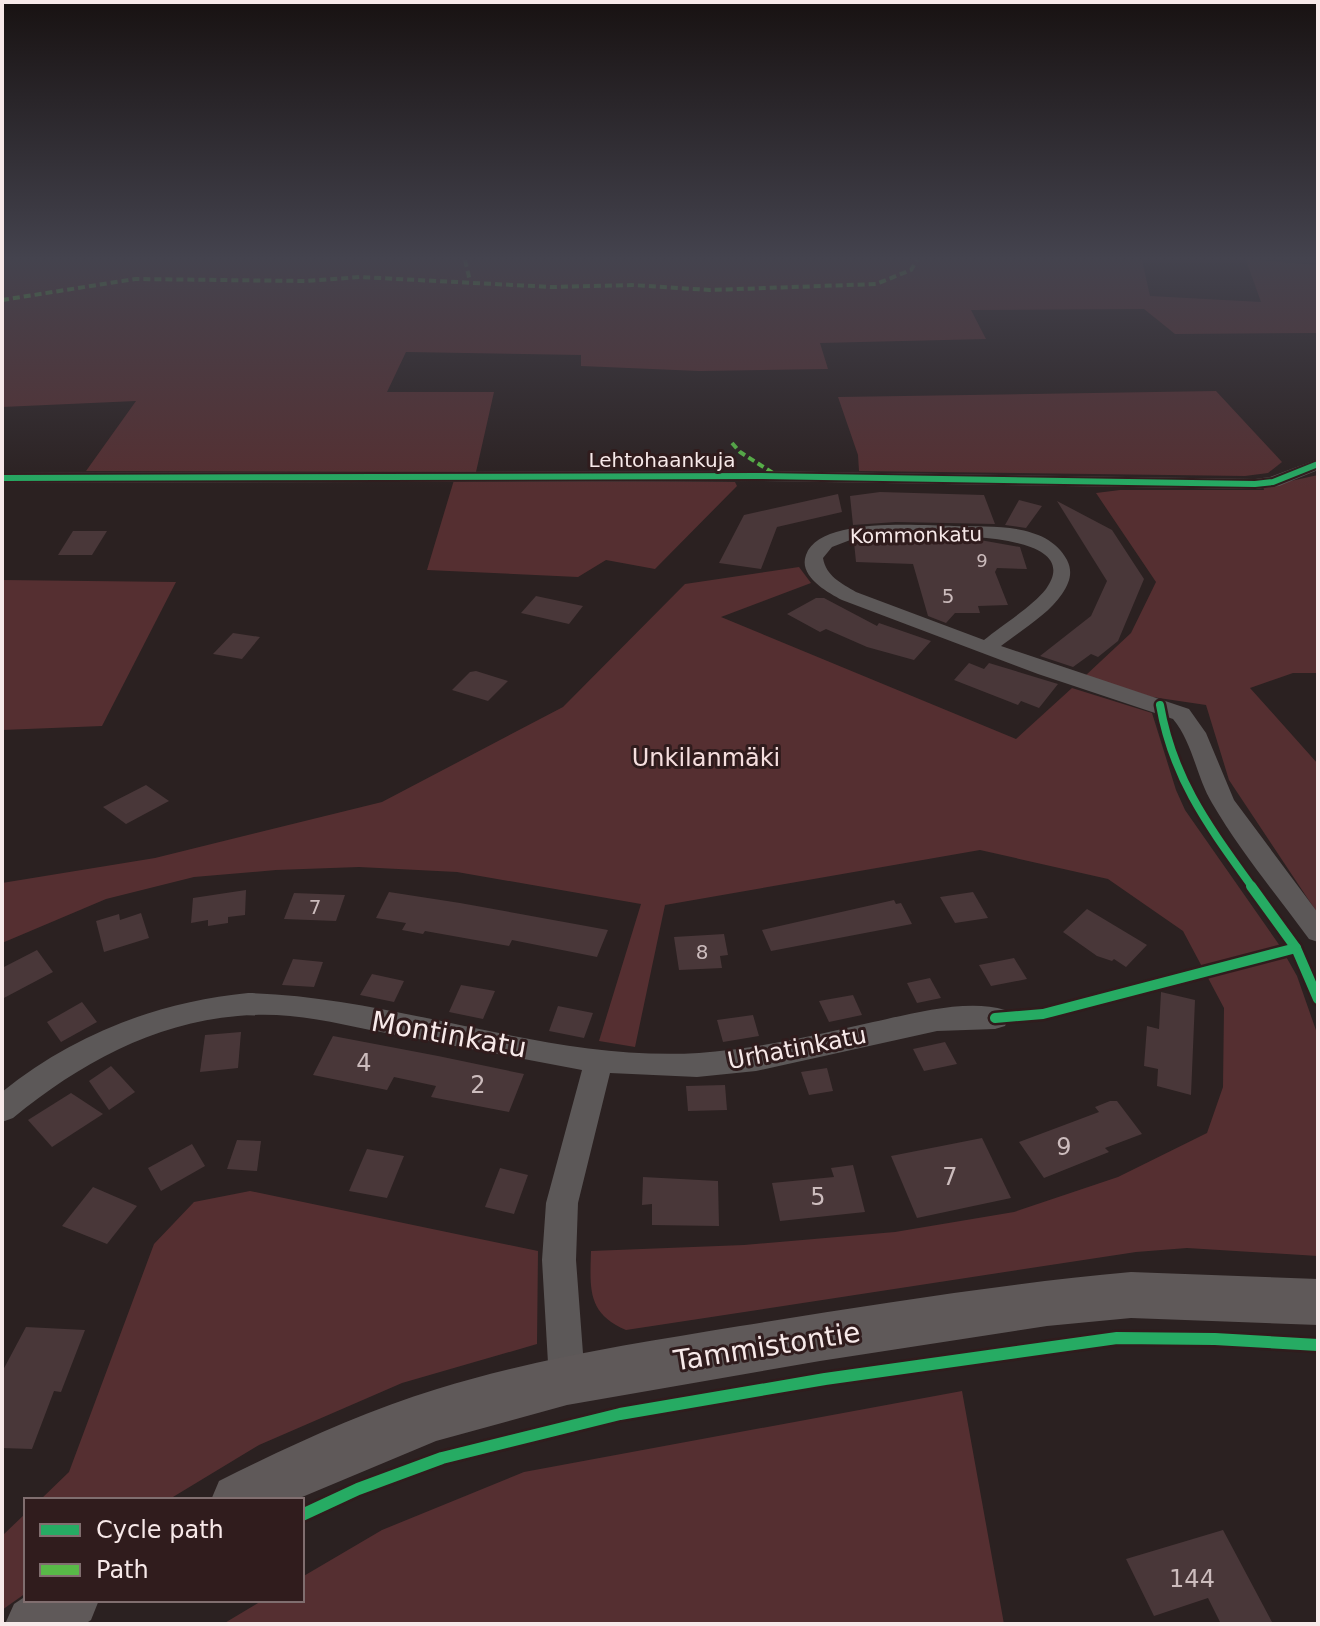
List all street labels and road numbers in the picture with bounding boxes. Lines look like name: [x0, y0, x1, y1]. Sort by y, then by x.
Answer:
street label: Lehtohaankuja: [588, 448, 736, 472]
street label: Kommonkatu: [850, 522, 982, 548]
street label: Montinkatu: [369, 1005, 529, 1064]
street label: Urhatinkatu: [725, 1021, 869, 1075]
street label: Tammistontie: [670, 1315, 863, 1378]

